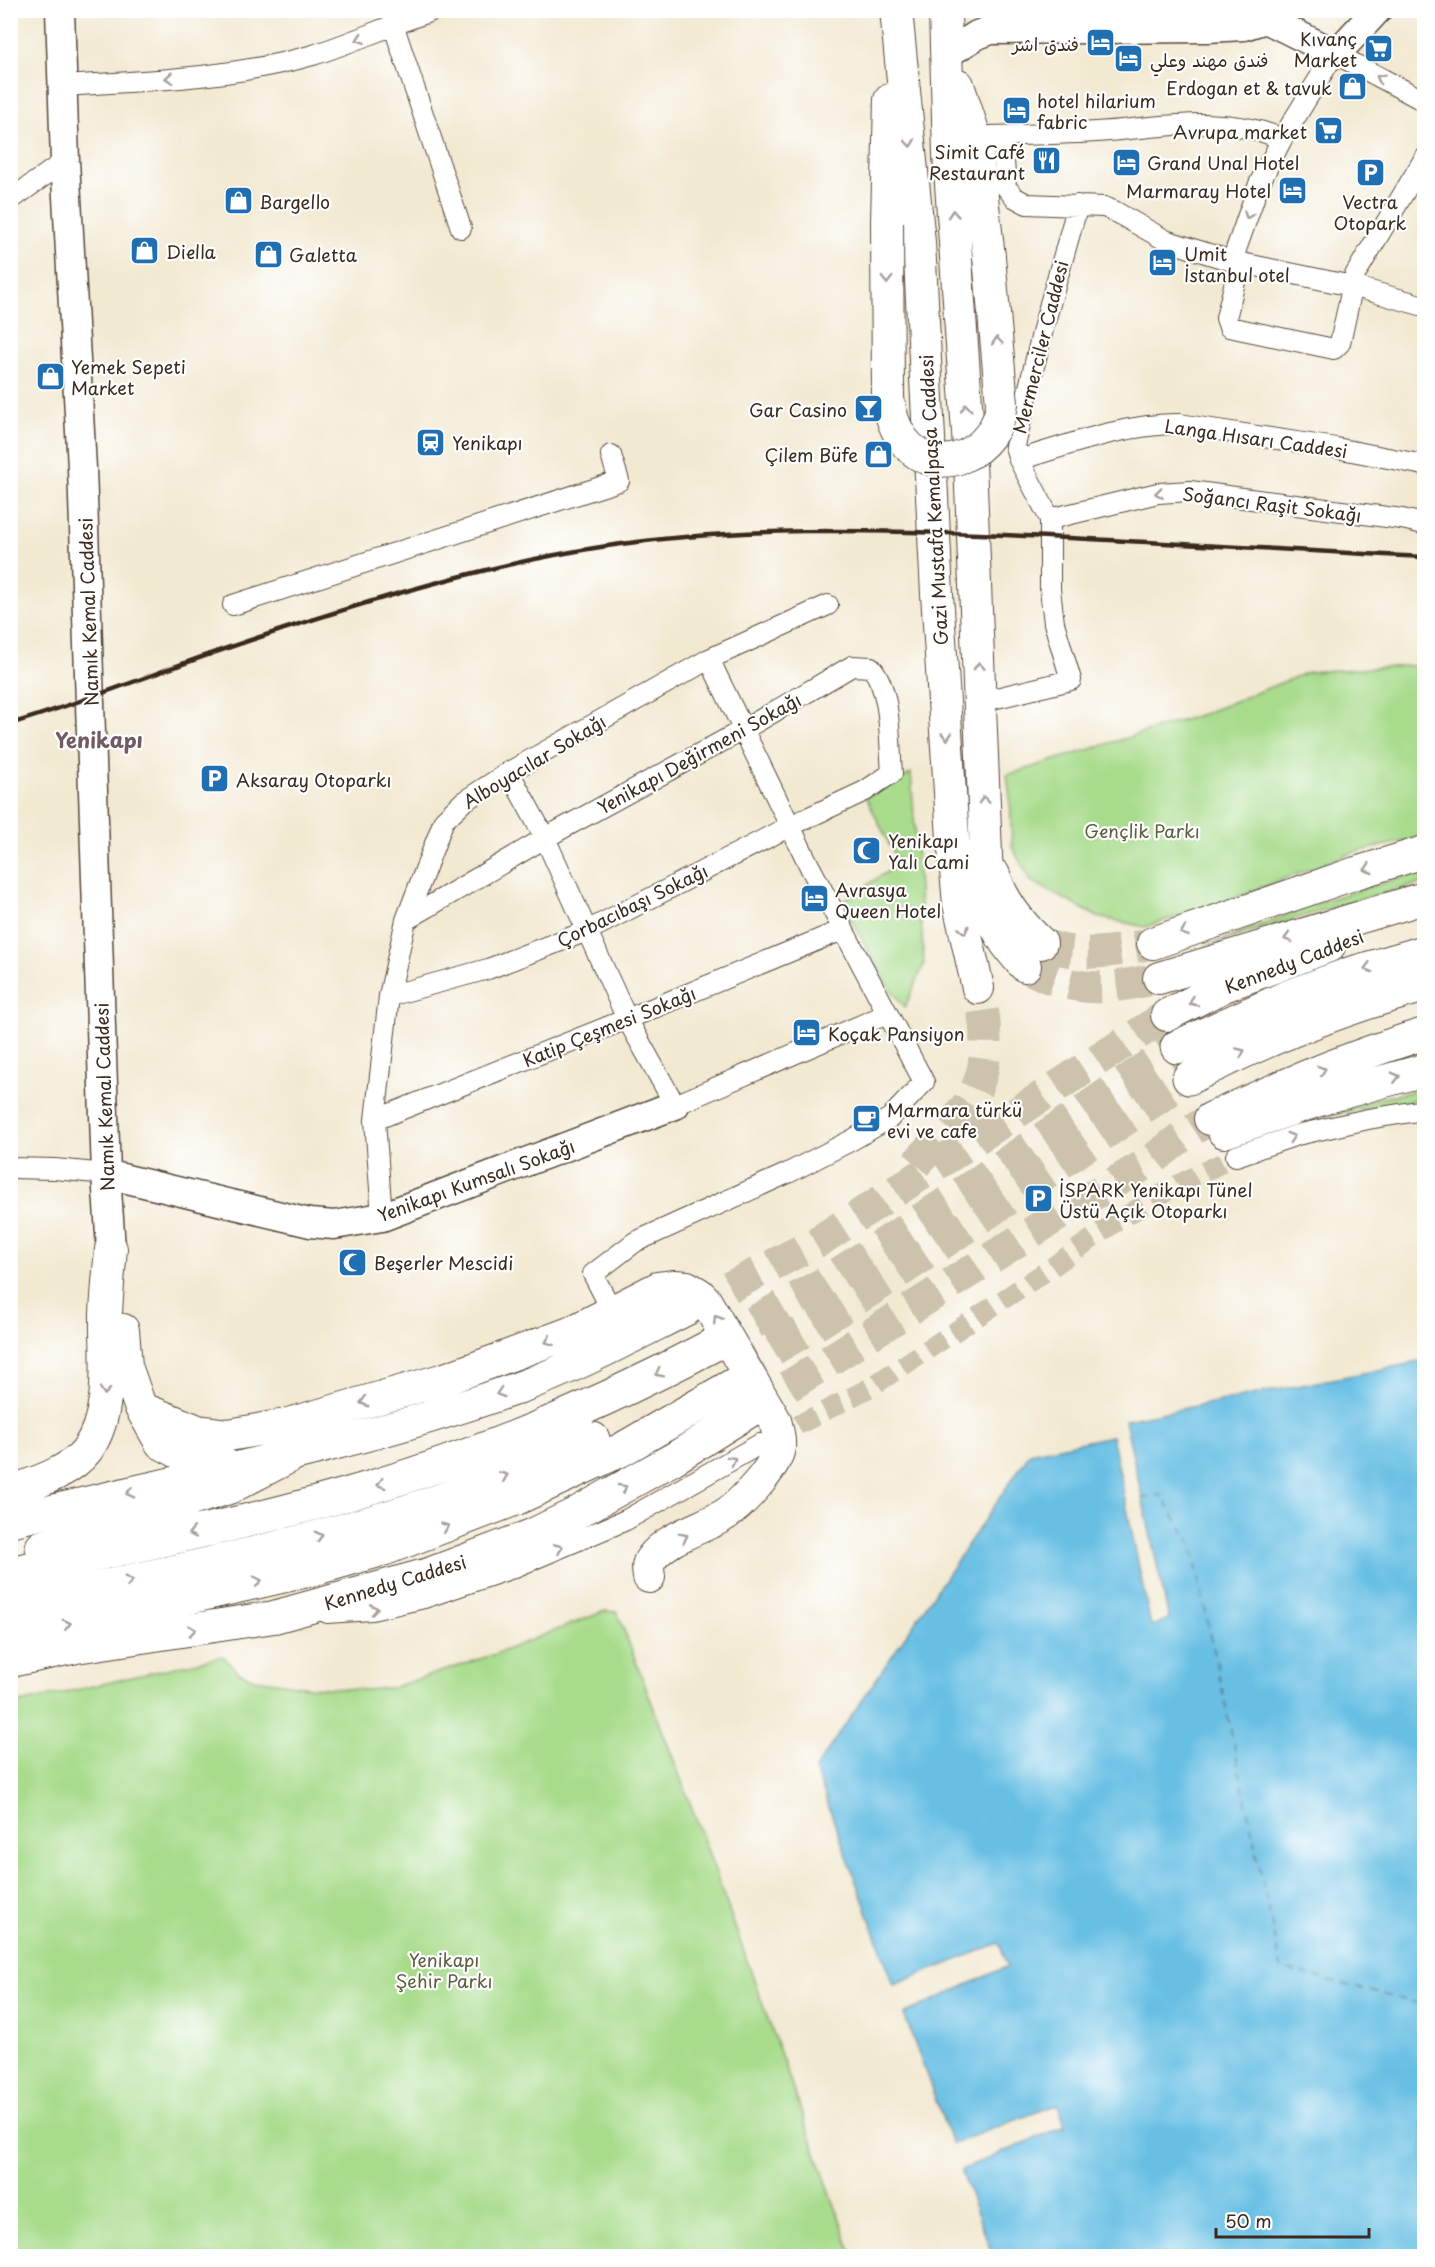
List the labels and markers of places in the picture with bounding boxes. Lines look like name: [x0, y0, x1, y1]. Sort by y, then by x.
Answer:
place label: Kıvanç Market: [1294, 25, 1357, 73]
hotel icon: فندق اشر: [1084, 27, 1116, 59]
place label: فندق اشر: [1010, 30, 1079, 57]
supermarket icon: Kıvanç Market: [1362, 32, 1394, 64]
hotel icon: فندق مهند وعلي: [1113, 43, 1145, 75]
place label: فندق مهند وعلي: [1150, 46, 1269, 77]
shop icon: Erdogan et & tavuk: [1337, 71, 1369, 103]
place label: Erdogan et & tavuk: [1166, 74, 1332, 101]
place label: hotel hilarium fabric: [1037, 87, 1156, 135]
hotel icon: hotel hilarium fabric: [1000, 94, 1032, 126]
supermarket icon: Avrupa market: [1312, 115, 1344, 147]
place label: Avrupa market: [1173, 118, 1307, 145]
place label: Simit Café Restaurant: [929, 138, 1025, 186]
restaurant icon: Simit Café Restaurant: [1030, 145, 1062, 177]
hotel icon: Grand Unal Hotel: [1110, 146, 1142, 178]
place label: Grand Unal Hotel: [1147, 149, 1299, 176]
parking icon: Vectra Otopark: [1354, 156, 1386, 188]
hotel icon: Marmaray Hotel: [1276, 174, 1308, 206]
place label: Marmaray Hotel: [1126, 177, 1271, 204]
shop icon: Bargello: [222, 185, 254, 217]
place label: Bargello: [259, 188, 330, 215]
place label: Vectra Otopark: [1333, 188, 1407, 236]
shop icon: Diella: [129, 235, 161, 267]
place label: Diella: [166, 238, 217, 265]
shop icon: Galetta: [252, 238, 284, 270]
place label: Umit İstanbul otel: [1184, 240, 1290, 288]
place label: Galetta: [289, 241, 358, 268]
hotel icon: Umit İstanbul otel: [1147, 247, 1179, 279]
place label: Yemek Sepeti Market: [71, 353, 186, 401]
shop icon: Yemek Sepeti Market: [34, 360, 66, 392]
bar icon: Gar Casino: [852, 393, 884, 425]
place label: Gar Casino: [749, 396, 847, 423]
station icon: Yenikapı: [415, 426, 447, 458]
place label: Yenikapı: [452, 429, 523, 456]
shop icon: Çilem Büfe: [863, 438, 895, 470]
place label: Çilem Büfe: [765, 441, 858, 468]
parking icon: Aksaray Otoparkı: [199, 763, 231, 795]
place label: Aksaray Otoparkı: [236, 766, 391, 793]
place label: Yenikapı Yalı Cami: [888, 827, 969, 875]
mosque icon: Yenikapı Yalı Cami: [851, 834, 883, 866]
place label: Avrasya Queen Hotel: [835, 876, 941, 924]
hotel icon: Avrasya Queen Hotel: [798, 883, 830, 915]
hotel icon: Koçak Pansiyon: [791, 1017, 823, 1049]
place label: Koçak Pansiyon: [828, 1020, 965, 1047]
place label: Marmara türkü evi ve cafe: [887, 1096, 1022, 1144]
cafe icon: Marmara türkü evi ve cafe: [850, 1103, 882, 1135]
place label: İSPARK Yenikapı Tünel Üstü Açık Otoparkı: [1059, 1176, 1252, 1224]
parking icon: İSPARK Yenikapı Tünel Üstü Açık Otoparkı: [1022, 1183, 1054, 1215]
mosque icon: Beşerler Mescidi: [337, 1246, 369, 1278]
place label: Beşerler Mescidi: [374, 1249, 513, 1276]

